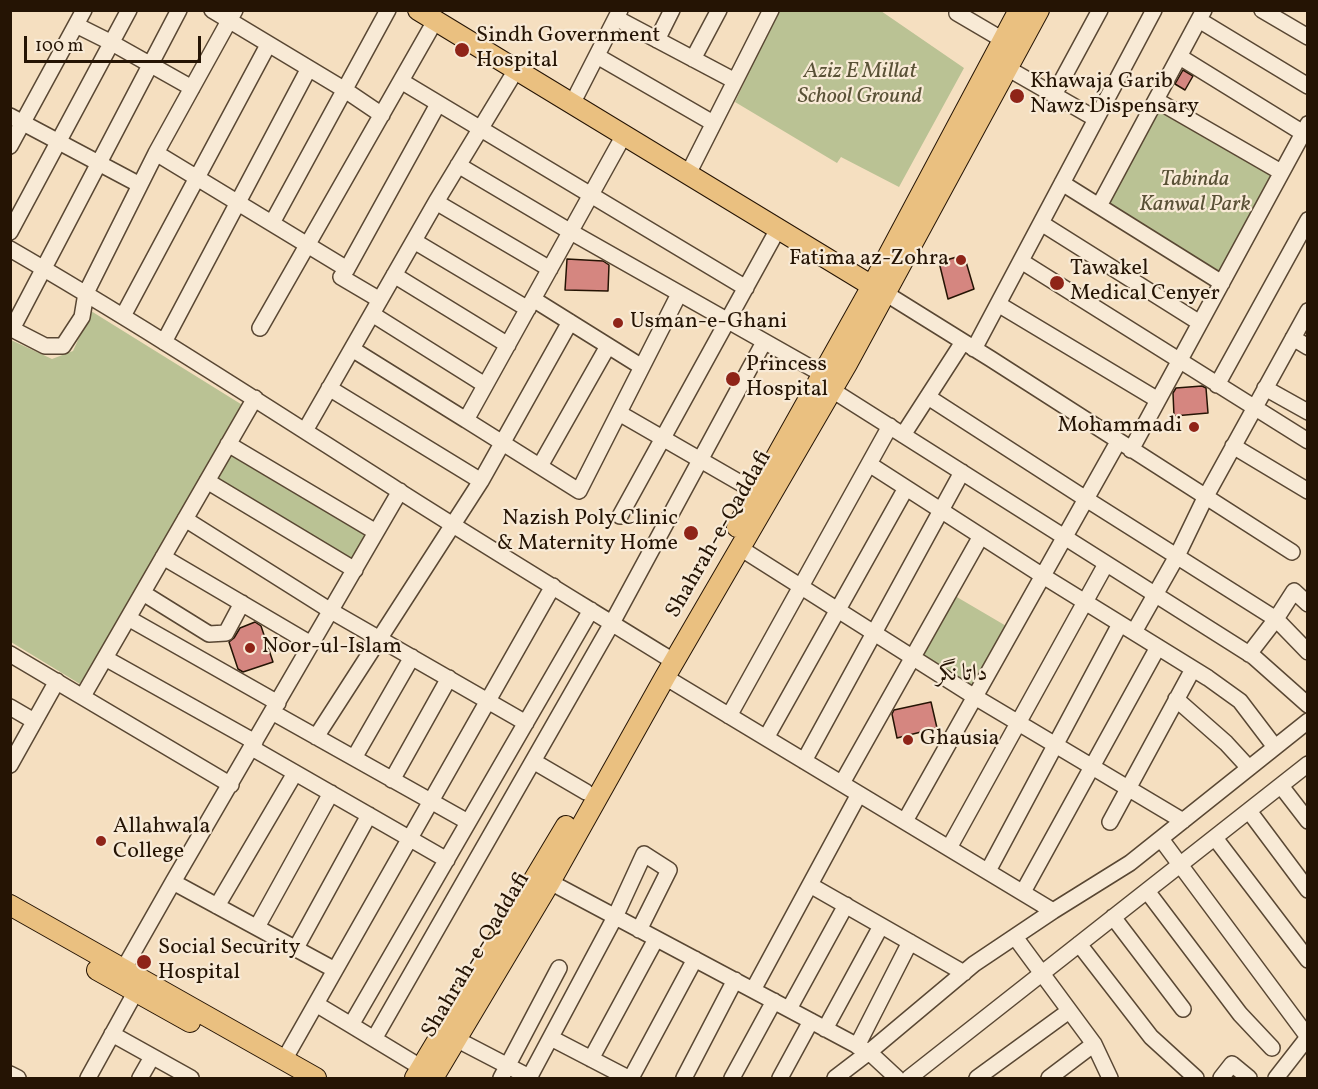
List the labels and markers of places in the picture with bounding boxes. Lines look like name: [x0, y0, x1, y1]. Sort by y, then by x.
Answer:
place label: Sindh Government Hospital: [476, 24, 660, 76]
marker: Sindh Government Hospital: [453, 41, 471, 59]
place label: Khawaja Garib Nawz Dispensary: [1030, 70, 1199, 122]
marker: Khawaja Garib Nawz Dispensary: [1008, 87, 1026, 105]
place label: Fatima az-Zohra: [789, 247, 949, 273]
marker: Fatima az-Zohra: [954, 253, 968, 267]
place label: Tawakel Medical Cenyer: [1070, 257, 1220, 308]
marker: Tawakel Medical Cenyer: [1048, 274, 1066, 292]
place label: Usman-e-Ghani: [630, 310, 787, 336]
marker: Usman-e-Ghani: [611, 316, 625, 330]
place label: Princess Hospital: [746, 353, 828, 404]
marker: Princess Hospital: [724, 370, 742, 388]
place label: Mohammadi: [1057, 414, 1182, 440]
marker: Mohammadi: [1187, 420, 1201, 434]
place label: Nazish Poly Clinic & Maternity Home: [497, 507, 678, 558]
marker: Nazish Poly Clinic & Maternity Home: [682, 524, 700, 542]
place label: Noor-ul-Islam: [262, 635, 402, 661]
marker: Noor-ul-Islam: [243, 641, 257, 655]
place label: Ghausia: [920, 727, 1000, 753]
marker: Ghausia: [901, 733, 915, 747]
place label: Allahwala College: [113, 815, 210, 866]
marker: Allahwala College: [94, 834, 108, 848]
place label: Social Security Hospital: [158, 936, 301, 987]
marker: Social Security Hospital: [135, 953, 153, 971]

